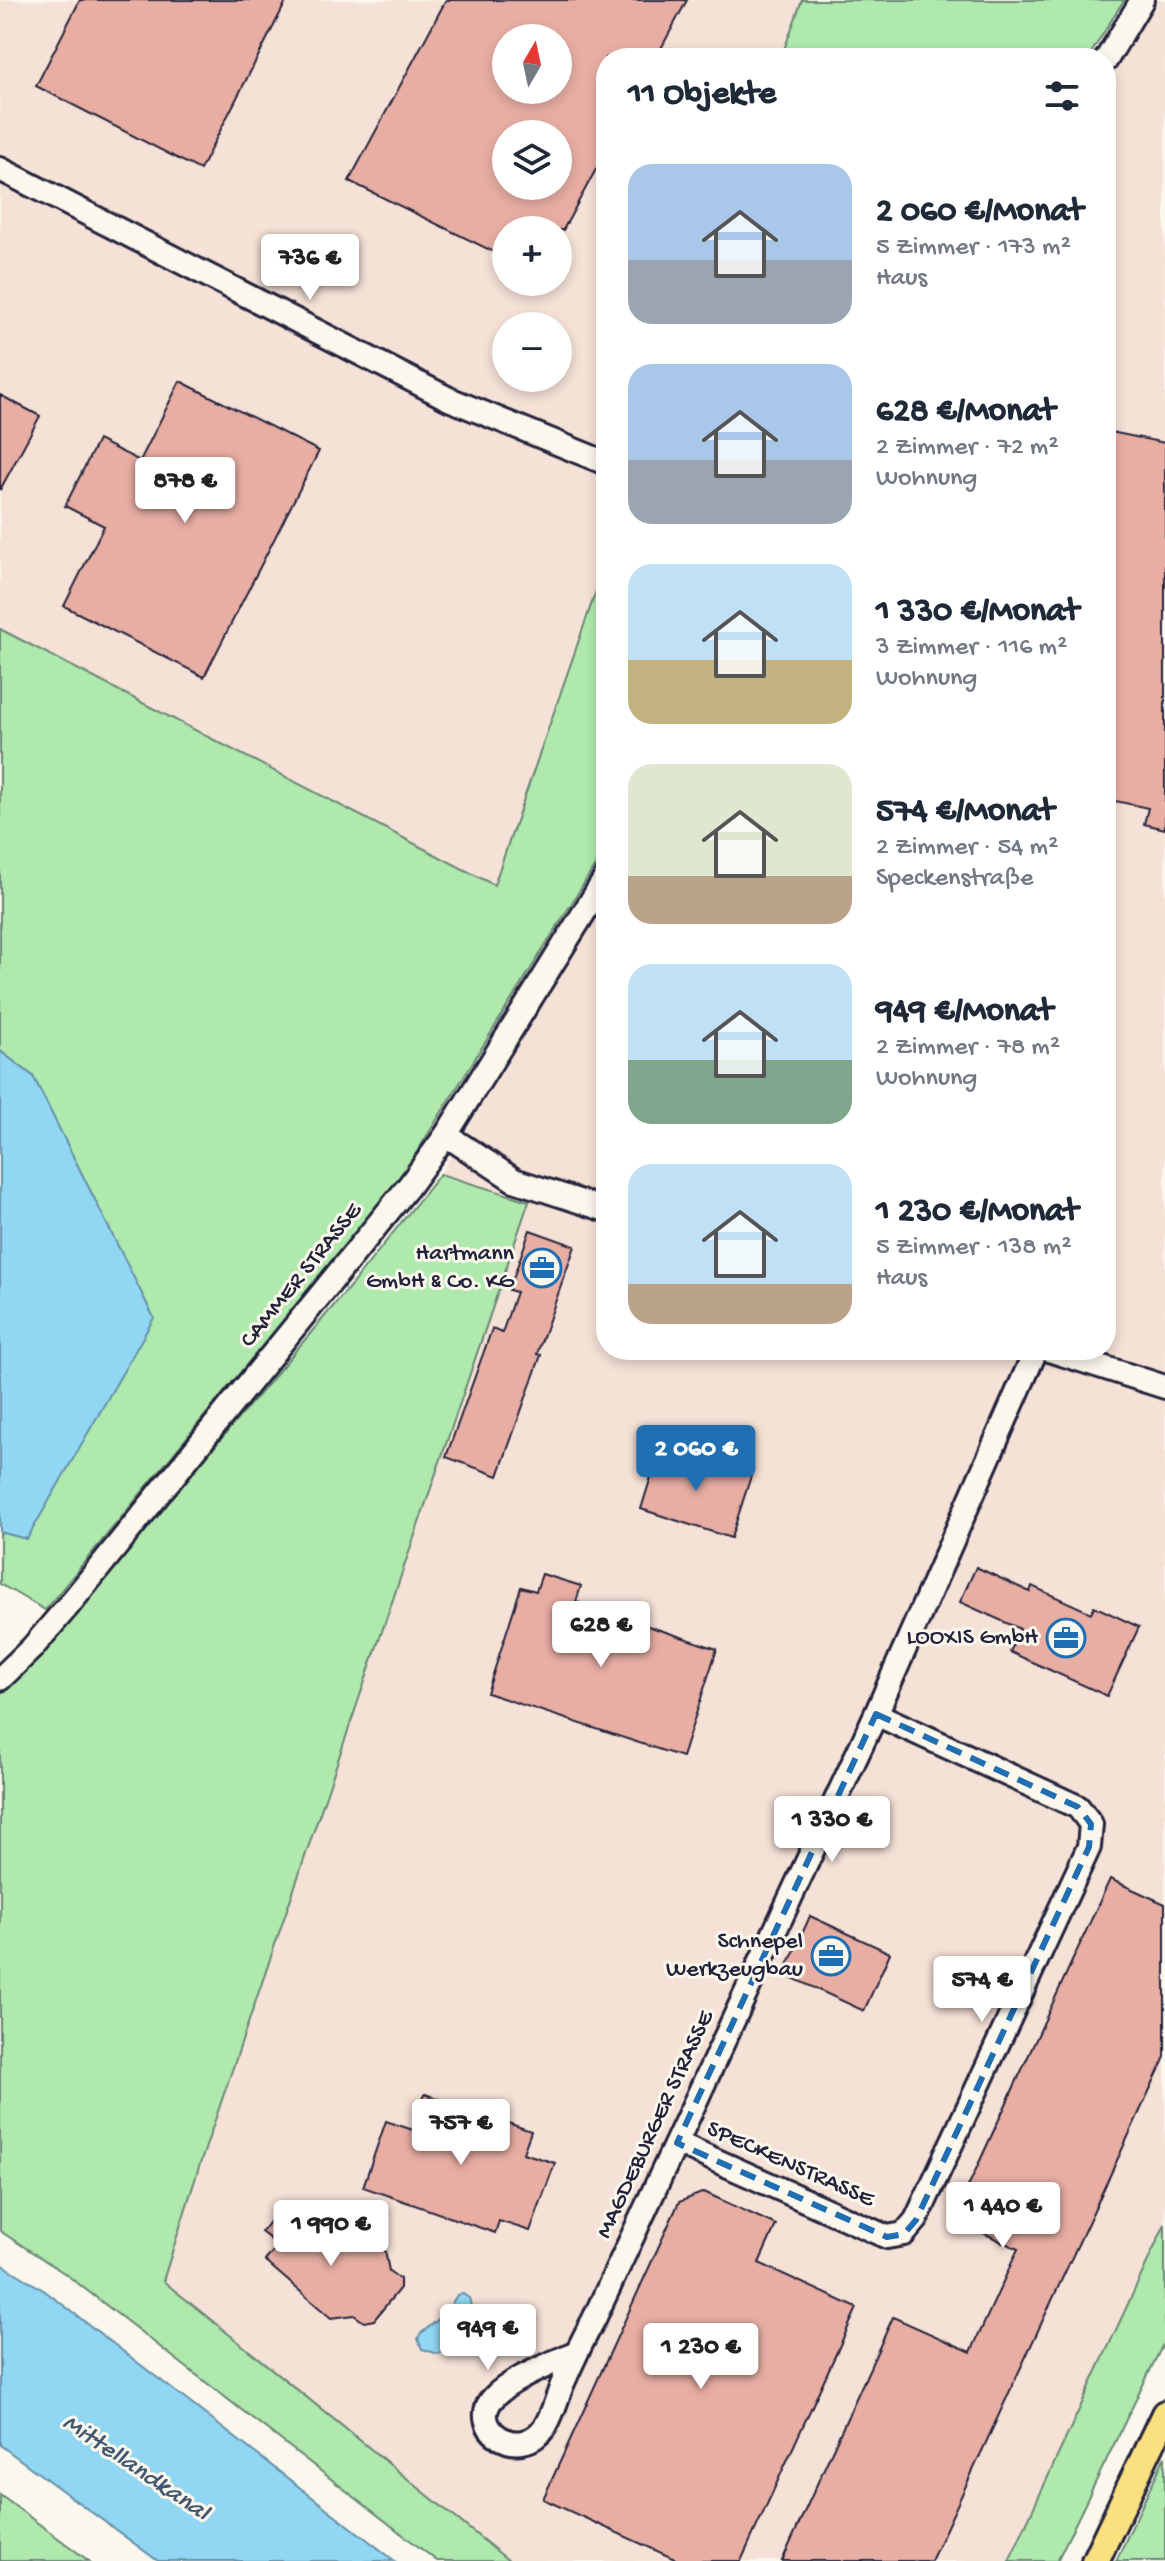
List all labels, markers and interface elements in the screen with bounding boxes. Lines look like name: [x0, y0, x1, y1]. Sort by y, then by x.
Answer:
north arrow: [492, 24, 572, 104]
map controls: [492, 24, 572, 392]
icon: filters: [1040, 74, 1084, 118]
text: 11 Objekte: [628, 76, 776, 116]
button: layers: [492, 120, 572, 200]
text: 2 060 €/Monat: [876, 193, 1083, 233]
icon: home: [692, 196, 788, 292]
button: +: [492, 216, 572, 296]
text: 5 Zimmer · 173 m²: [876, 233, 1071, 264]
pin: 736 €: [254, 234, 366, 302]
text: 736 €: [279, 244, 341, 275]
text: Haus: [876, 264, 927, 295]
button: −: [492, 312, 572, 392]
text: 628 €/Monat: [876, 393, 1055, 433]
icon: home: [692, 396, 788, 492]
text: 2 Zimmer · 72 m²: [876, 433, 1059, 464]
pin: 878 €: [129, 457, 241, 525]
text: Wohnung: [876, 464, 977, 495]
text: 878 €: [153, 467, 217, 498]
text: 1 330 €/Monat: [876, 593, 1079, 633]
icon: home: [692, 596, 788, 692]
text: 3 Zimmer · 116 m²: [876, 633, 1067, 664]
text: Wohnung: [876, 664, 977, 695]
text: 574 €/Monat: [876, 793, 1054, 833]
icon: home: [692, 796, 788, 892]
text: 2 Zimmer · 54 m²: [876, 833, 1058, 864]
text: Speckenstraße: [876, 864, 1034, 895]
text: 949 €/Monat: [876, 993, 1053, 1033]
icon: home: [692, 996, 788, 1092]
text: 2 Zimmer · 78 m²: [876, 1033, 1060, 1064]
text: Wohnung: [876, 1064, 977, 1095]
text: 1 230 €/Monat: [876, 1193, 1078, 1233]
icon: home: [692, 1196, 788, 1292]
street label: CAMMER STRASSE: [235, 1197, 370, 1354]
text: 5 Zimmer · 138 m²: [876, 1233, 1071, 1264]
place label: Hartmann GmbH & Co. KG: [366, 1240, 515, 1297]
office icon: Hartmann GmbH & Co. KG: [521, 1247, 563, 1289]
text: Haus: [876, 1264, 927, 1295]
pin: 2 060 €: [622, 1425, 770, 1493]
text: 2 060 €: [654, 1435, 738, 1466]
pin: 628 €: [545, 1601, 657, 1669]
text: 628 €: [570, 1611, 632, 1642]
office icon: LOOXIS GmbH: [1045, 1617, 1087, 1659]
place label: LOOXIS GmbH: [906, 1624, 1038, 1653]
pin: 1 330 €: [758, 1796, 906, 1864]
text: 1 330 €: [792, 1806, 872, 1837]
place label: Schnepel Werkzeugbau: [666, 1928, 803, 1985]
office icon: Schnepel Werkzeugbau: [810, 1935, 852, 1977]
pin: 574 €: [926, 1956, 1038, 2024]
text: 574 €: [951, 1966, 1013, 1997]
street label: MAGDEBURGER STRASSE: [590, 2006, 722, 2243]
pin: 757 €: [405, 2099, 517, 2167]
text: 757 €: [430, 2109, 492, 2140]
street label: SPECKENSTRASSE: [702, 2115, 879, 2215]
pin: 1 440 €: [929, 2182, 1077, 2250]
text: 1 440 €: [964, 2192, 1042, 2223]
pin: 1 990 €: [257, 2200, 405, 2268]
text: 1 990 €: [291, 2210, 371, 2241]
pin: 949 €: [432, 2304, 544, 2372]
text: 949 €: [458, 2314, 518, 2345]
pin: 1 230 €: [627, 2323, 775, 2391]
text: 1 230 €: [661, 2333, 741, 2364]
water label: Mittellandkanal: [56, 2409, 215, 2530]

